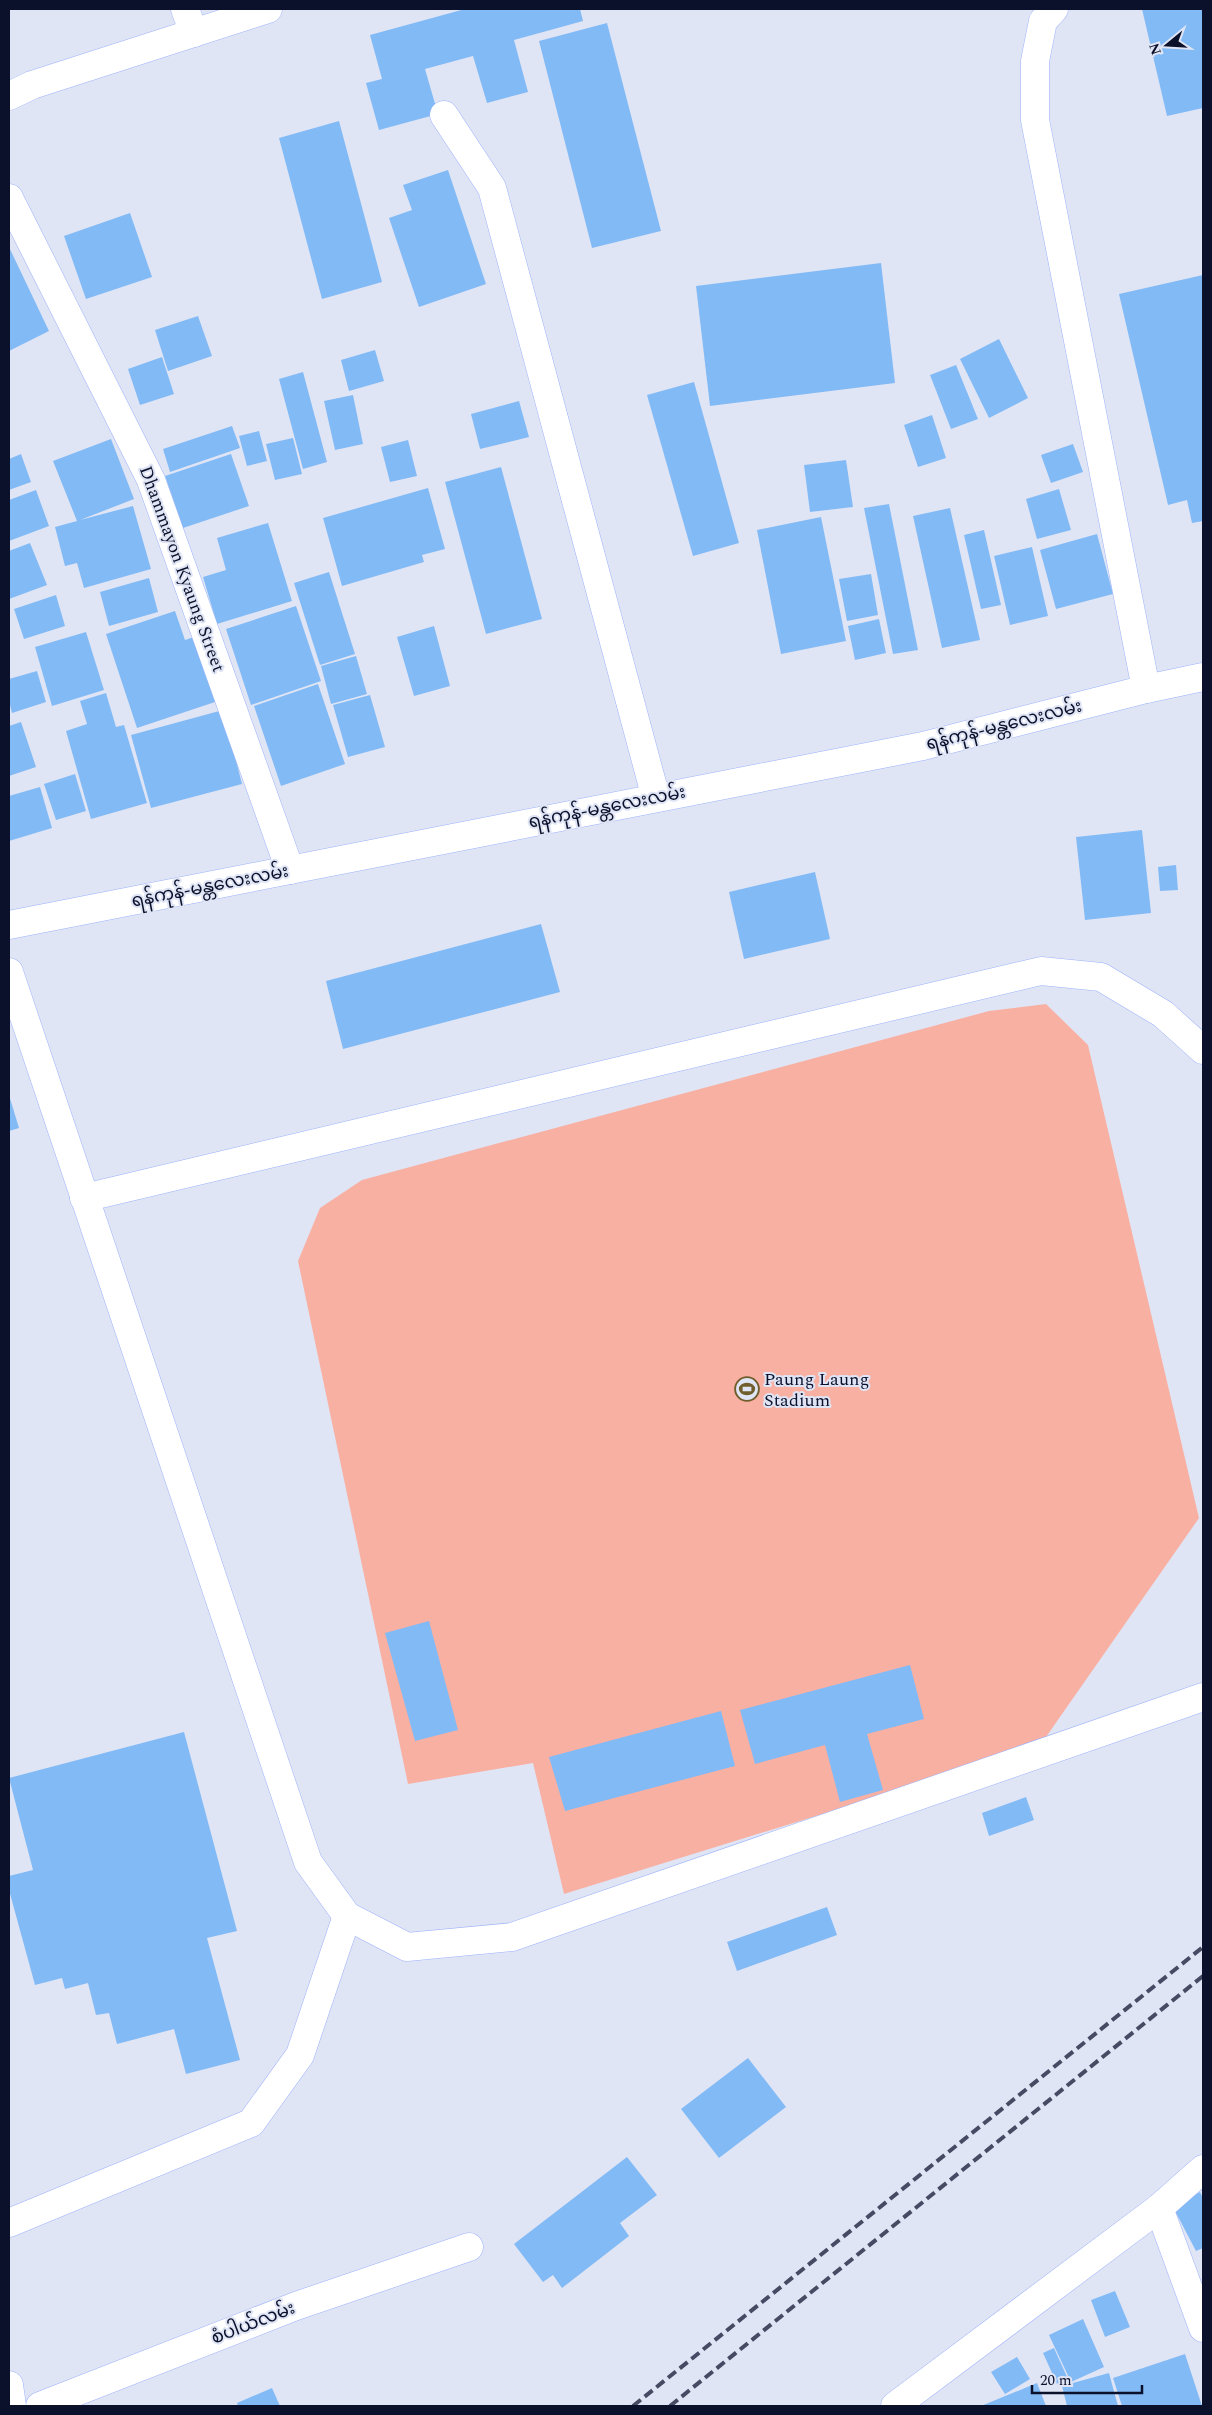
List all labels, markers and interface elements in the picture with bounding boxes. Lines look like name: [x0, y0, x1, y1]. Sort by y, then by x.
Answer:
north arrow: [1142, 20, 1192, 70]
text: N: [1143, 40, 1167, 58]
street label: Dhammayon Kyaung Street: [132, 462, 232, 676]
street label: ရန်ကုန်-မန္တလေးလမ်း: [923, 693, 1085, 758]
street label: ရန်ကုန်-မန္တလေးလမ်း: [526, 779, 688, 836]
street label: ရန်ကုန်-မန္တလေးလမ်း: [129, 858, 291, 915]
place label: Paung Laung Stadium: [764, 1366, 869, 1414]
sports icon: Paung Laung Stadium: [734, 1376, 760, 1402]
street label: စံပါယ်လမ်း: [207, 2295, 299, 2351]
scale bar: [1032, 2362, 1142, 2394]
text: 20 m: [1040, 2369, 1072, 2392]

